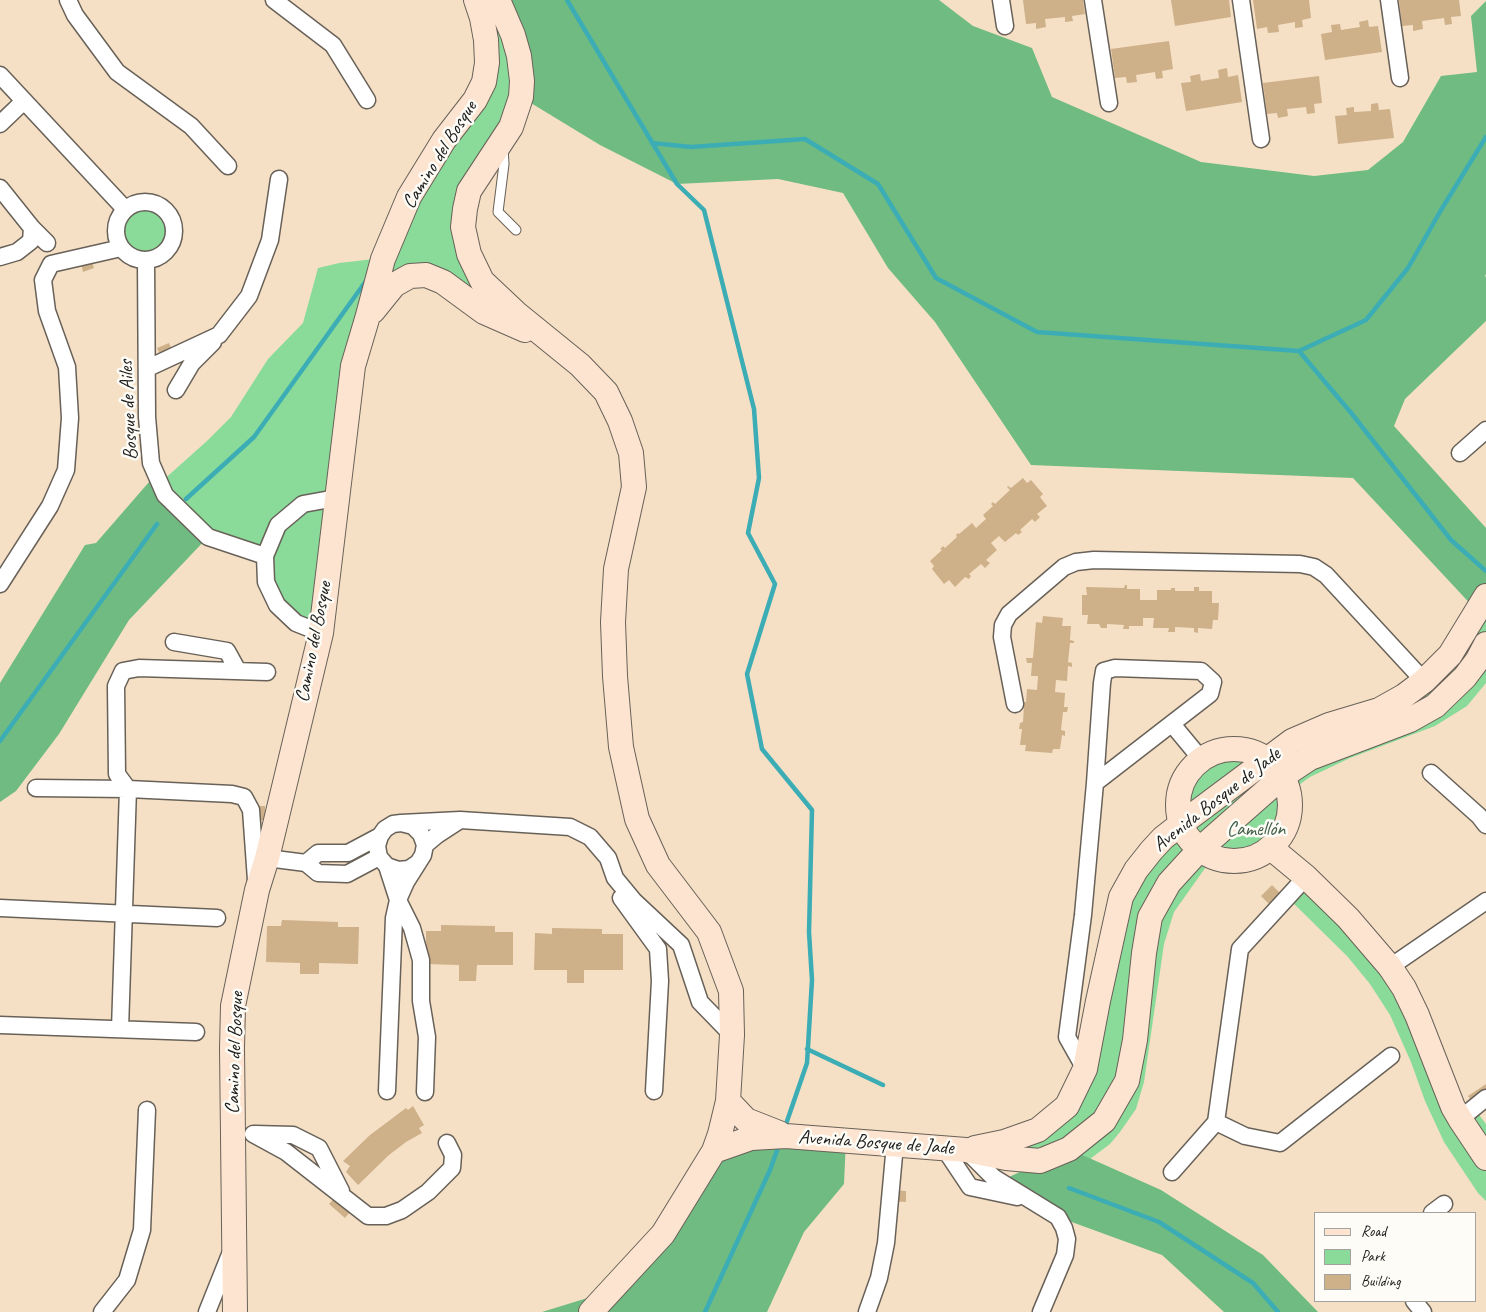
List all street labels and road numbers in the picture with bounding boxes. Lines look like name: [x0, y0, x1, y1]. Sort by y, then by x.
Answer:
street label: Camino del Bosque: [397, 97, 483, 213]
street label: Bosque de Ailes: [114, 359, 144, 461]
street label: Camino del Bosque: [291, 580, 337, 704]
street label: Avenida Bosque de Jade: [1148, 743, 1286, 857]
street label: Camino del Bosque: [221, 991, 249, 1115]
street label: Avenida Bosque de Jade: [798, 1126, 954, 1160]

